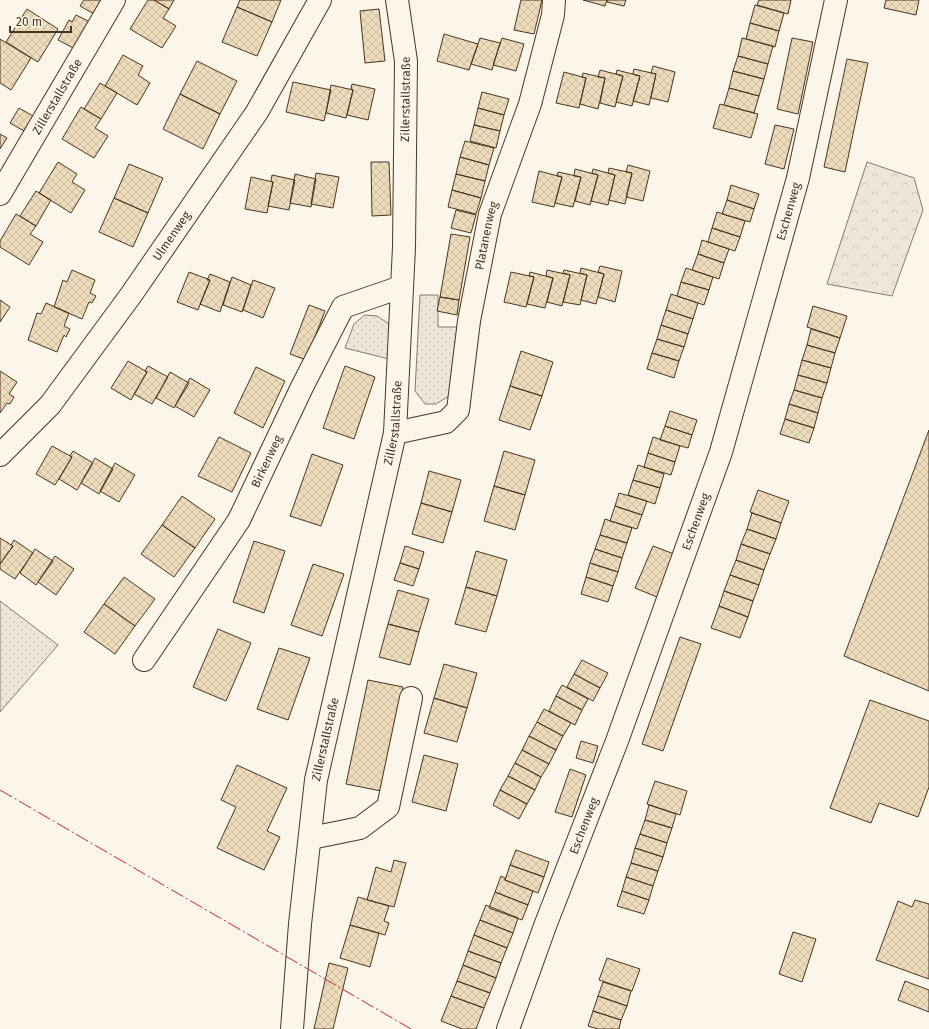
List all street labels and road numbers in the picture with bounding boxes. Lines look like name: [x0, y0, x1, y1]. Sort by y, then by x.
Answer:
street label: Zillerstallstraße: [30, 56, 85, 137]
street label: Zillerstallstraße: [398, 56, 413, 142]
street label: Eschenweg: [774, 180, 804, 242]
street label: Platanenweg: [472, 199, 501, 271]
street label: Ulmenweg: [150, 208, 194, 263]
street label: Zillerstallstraße: [381, 380, 405, 466]
street label: Birkenweg: [248, 432, 285, 490]
street label: Eschenweg: [679, 491, 713, 552]
street label: Zillerstallstraße: [309, 696, 342, 782]
street label: Eschenweg: [567, 795, 602, 856]

